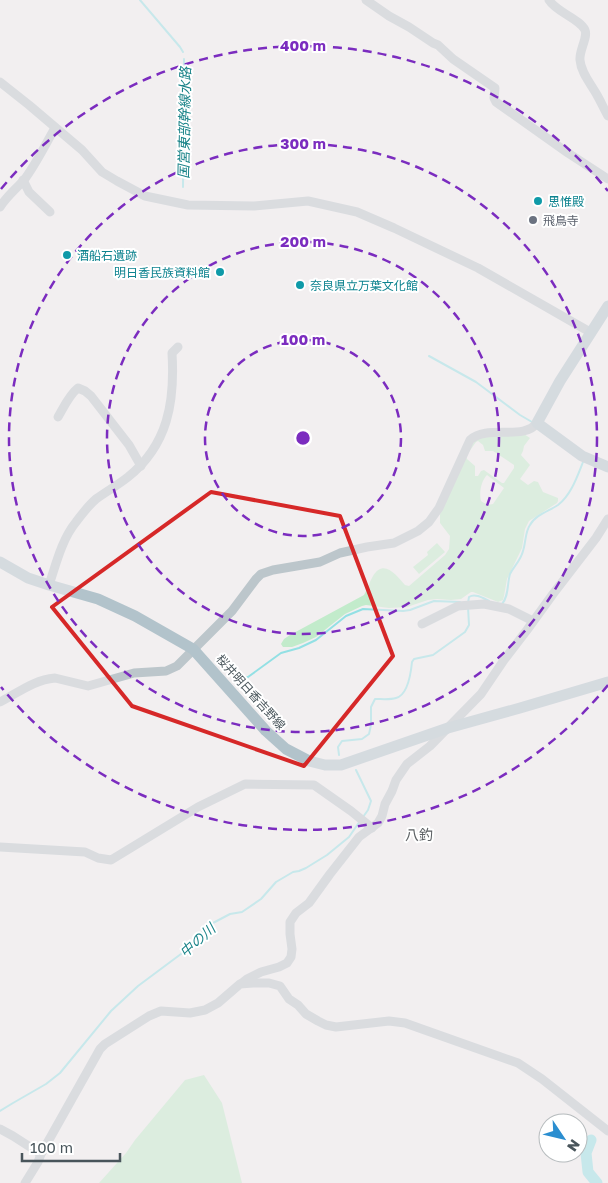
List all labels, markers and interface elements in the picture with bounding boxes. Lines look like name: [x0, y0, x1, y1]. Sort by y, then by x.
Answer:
text: 400 m: [280, 36, 326, 54]
water label: 国営東部幹線水路: [175, 66, 193, 179]
text: 300 m: [280, 134, 326, 152]
place label: 思惟殿: [548, 194, 584, 209]
marker: 思惟殿: [532, 195, 544, 207]
place label: 飛鳥寺: [543, 213, 579, 228]
marker: 飛鳥寺: [527, 214, 539, 226]
text: 200 m: [280, 232, 326, 250]
place label: 酒船石遺跡: [77, 248, 137, 263]
marker: 酒船石遺跡: [61, 249, 73, 261]
place label: 明日香民族資料館: [114, 265, 210, 280]
marker: 明日香民族資料館: [214, 266, 226, 278]
place label: 奈良県立万葉文化館: [310, 278, 418, 293]
marker: 奈良県立万葉文化館: [294, 279, 306, 291]
text: 100 m: [281, 330, 325, 348]
centre of rings: [294, 429, 312, 447]
street label: 桜井明日香吉野線: [213, 651, 289, 733]
district label: 八釣: [405, 826, 433, 843]
water label: 中の川: [176, 918, 220, 960]
north arrow: [538, 1113, 588, 1163]
scale bar: [22, 1130, 120, 1162]
text: N: [564, 1137, 584, 1155]
text: 100 m: [30, 1138, 73, 1156]

